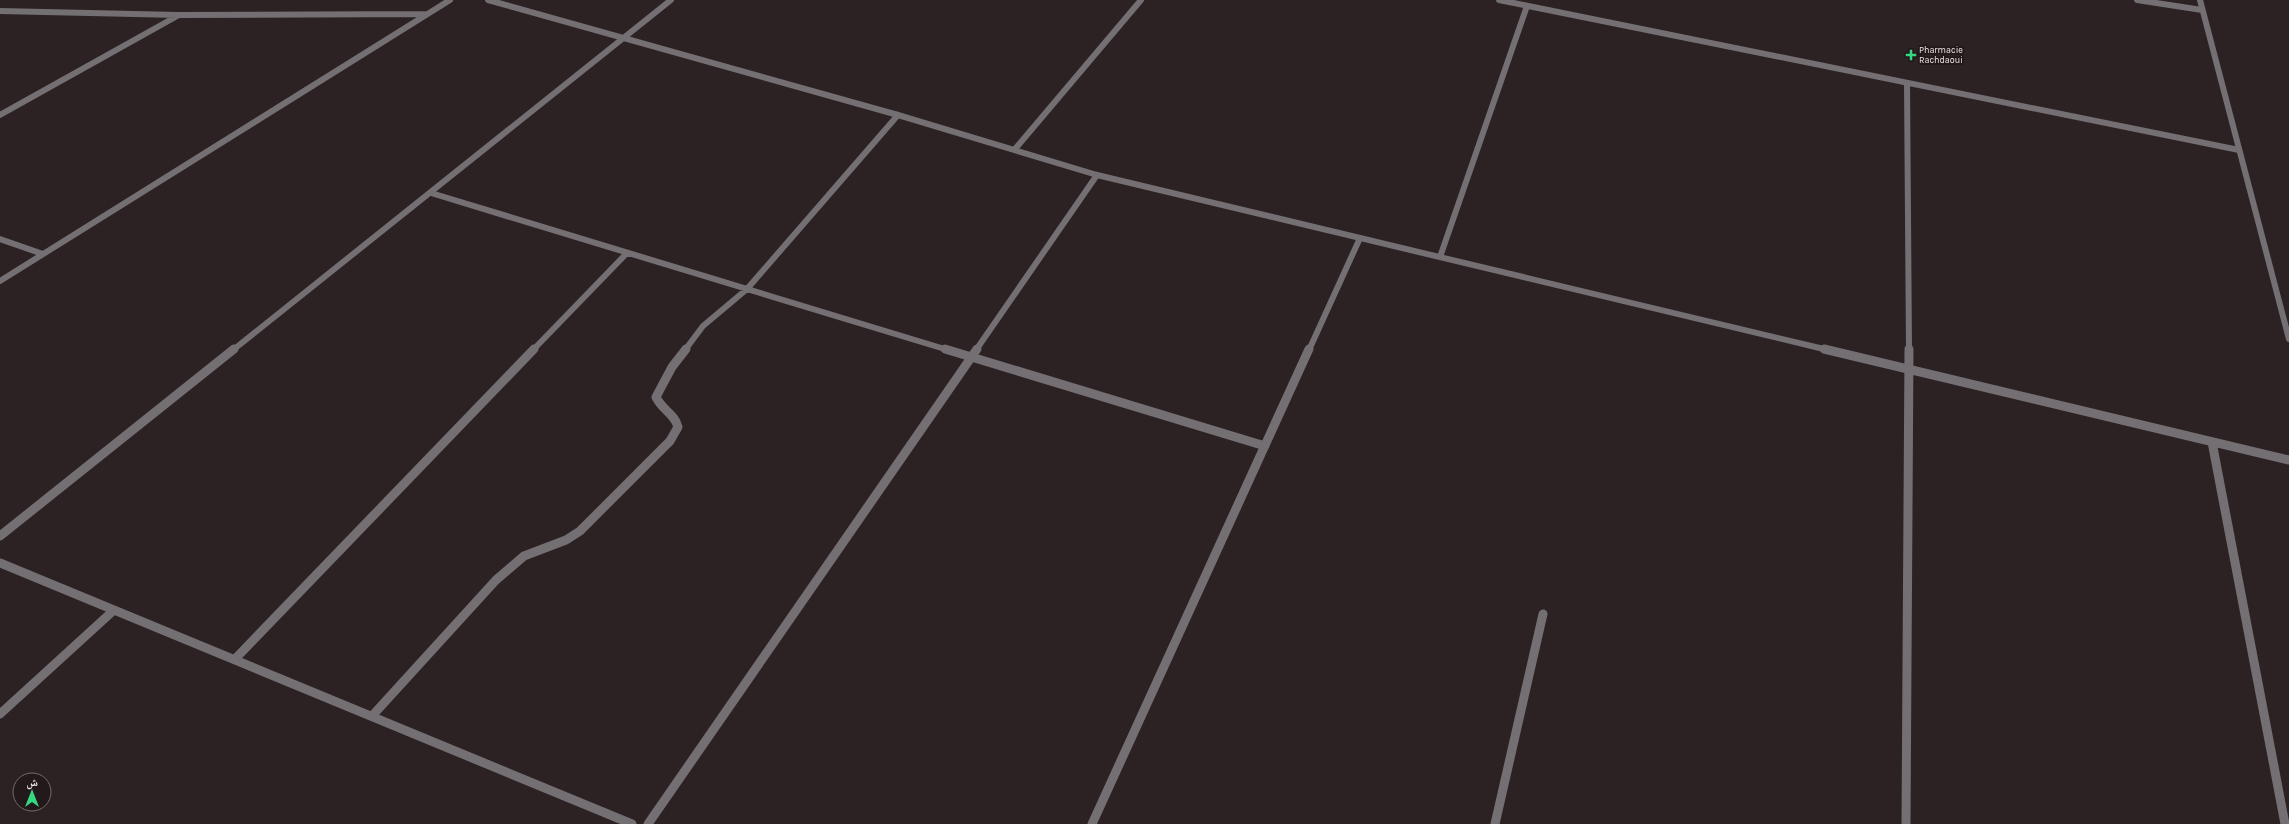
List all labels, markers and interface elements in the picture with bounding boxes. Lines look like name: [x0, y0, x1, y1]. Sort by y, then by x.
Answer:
place label: Pharmacie Rachdaoui: [1919, 45, 1963, 65]
marker: Pharmacie Rachdaoui: [1906, 50, 1916, 60]
north arrow: [12, 772, 52, 812]
text: ش: [26, 776, 38, 790]

